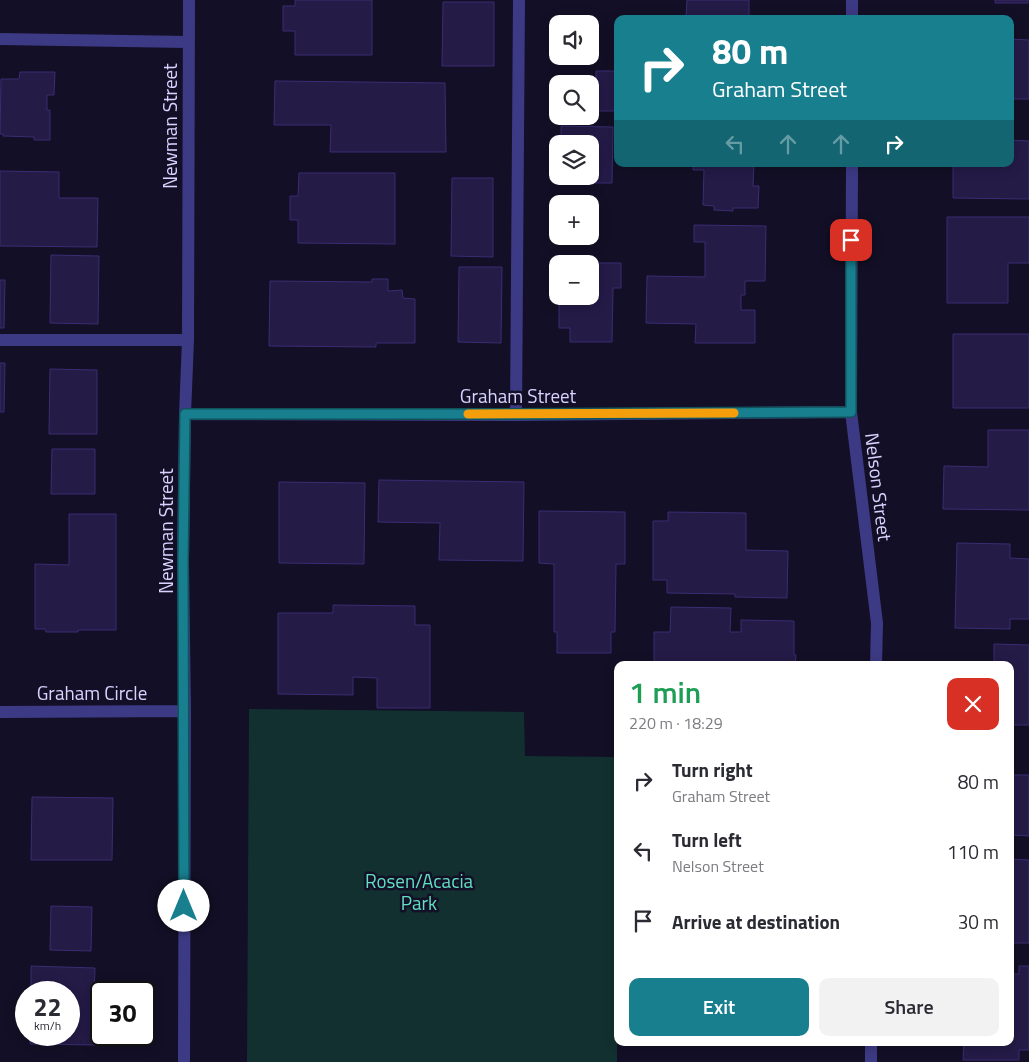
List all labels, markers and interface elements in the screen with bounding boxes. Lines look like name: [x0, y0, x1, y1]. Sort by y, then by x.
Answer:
map controls: [549, 15, 599, 305]
button: sound: [549, 15, 599, 65]
text: 80 m: [712, 24, 788, 78]
icon: right: [629, 35, 694, 100]
street label: Newman Street: [155, 63, 184, 189]
text: Graham Street: [712, 72, 847, 106]
button: search: [549, 75, 599, 125]
icon: left: [721, 130, 749, 158]
icon: ahead: [774, 130, 802, 158]
icon: ahead: [827, 130, 855, 158]
icon: right: [880, 130, 908, 158]
button: layers: [549, 135, 599, 185]
button: +: [549, 195, 599, 245]
pin: [830, 219, 872, 261]
icon: arrive: [837, 226, 865, 254]
button: −: [549, 255, 599, 305]
street label: Graham Street: [460, 381, 577, 410]
street label: Nelson Street: [858, 431, 900, 543]
street label: Newman Street: [151, 468, 180, 594]
text: 1 min: [629, 669, 701, 715]
street label: Graham Circle: [37, 678, 147, 707]
button: close: [947, 678, 999, 730]
text: 220 m · 18:29: [629, 711, 723, 735]
text: Turn right: [672, 755, 753, 784]
icon: right: [629, 767, 657, 795]
text: 80 m: [958, 767, 999, 796]
text: Graham Street: [672, 784, 770, 808]
text: Turn left: [672, 825, 742, 854]
icon: left: [629, 837, 657, 865]
text: 110 m: [947, 837, 999, 866]
text: Nelson Street: [672, 854, 764, 878]
park label: Rosen/Acacia Park: [365, 866, 474, 917]
position arrow: [157, 879, 209, 931]
icon: arrive: [629, 907, 657, 935]
text: Arrive at destination: [672, 907, 840, 936]
text: 30 m: [958, 907, 999, 936]
button: Exit: [629, 978, 809, 1036]
button: Share: [819, 978, 999, 1036]
speed limit sign: 30: [90, 981, 155, 1046]
text: 22: [33, 988, 62, 1026]
text: km/h: [34, 1016, 61, 1035]

